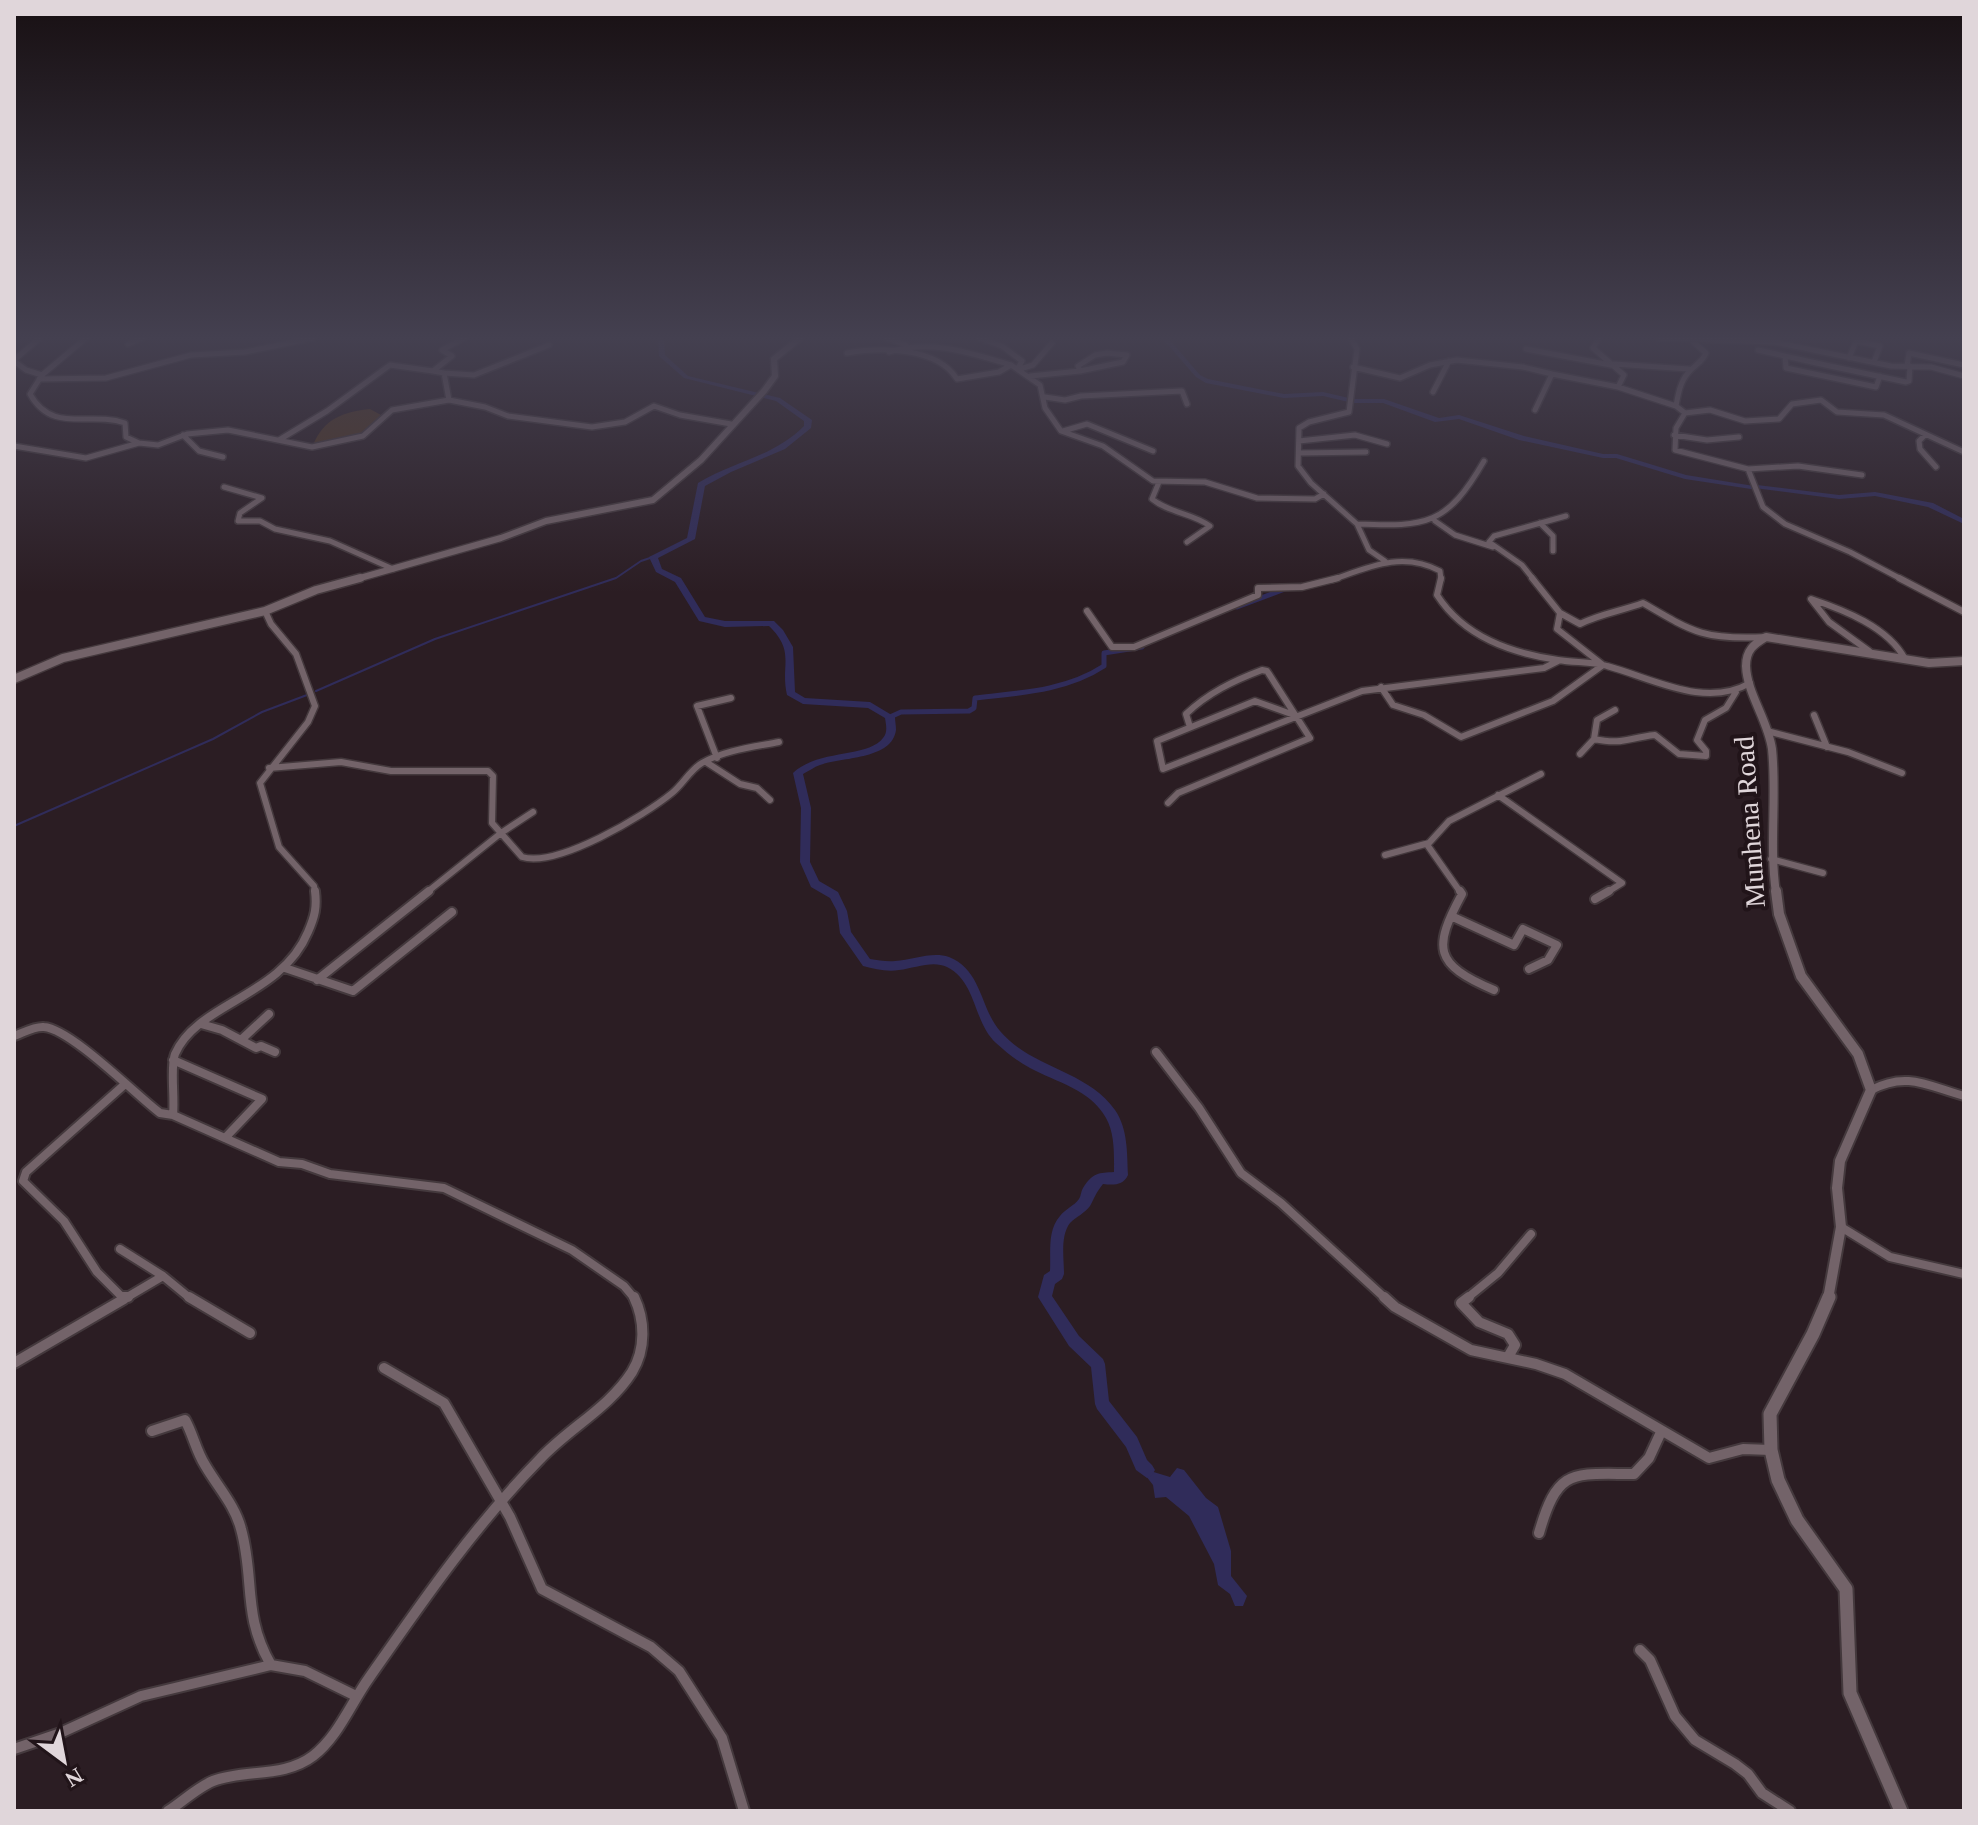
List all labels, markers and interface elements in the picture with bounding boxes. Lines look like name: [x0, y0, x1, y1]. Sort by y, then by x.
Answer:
street label: Munhena Road: [1728, 735, 1771, 909]
north arrow: [24, 1721, 104, 1801]
text: N: [61, 1763, 88, 1792]

